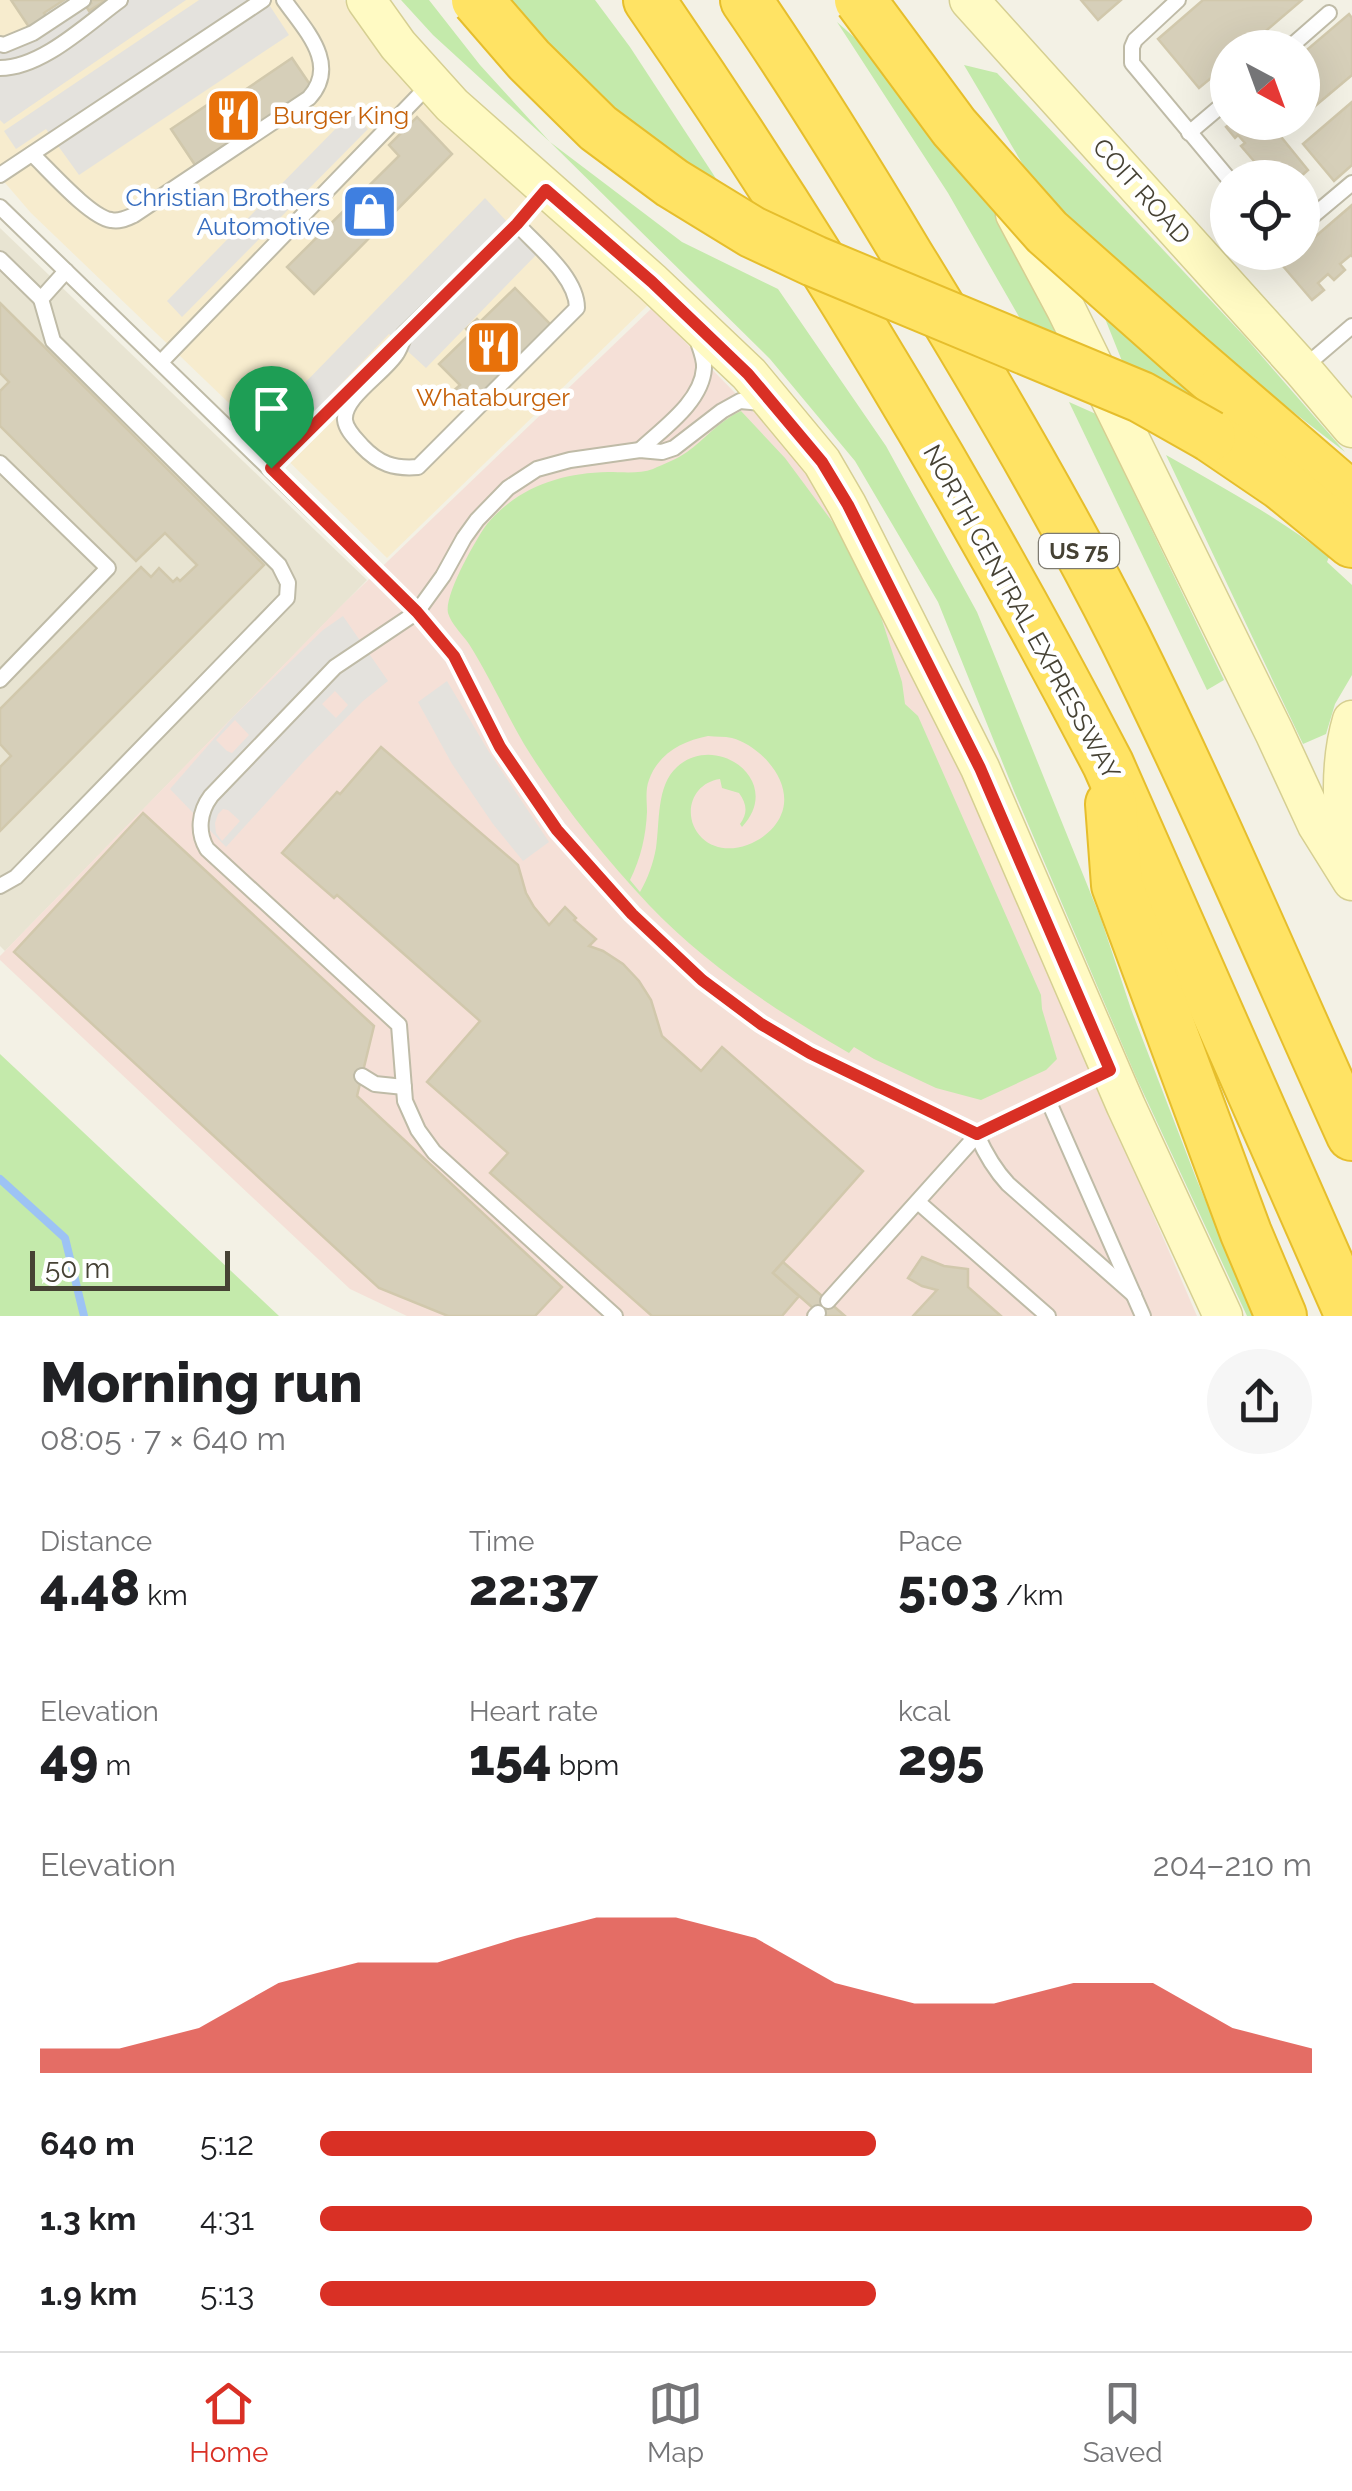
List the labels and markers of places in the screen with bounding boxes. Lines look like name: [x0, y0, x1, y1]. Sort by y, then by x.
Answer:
restaurant icon: Burger King: [204, 85, 264, 145]
place label: Burger King: [273, 100, 409, 130]
shop icon: Christian Brothers Automotive: [339, 181, 399, 241]
place label: Christian Brothers Automotive: [125, 182, 330, 241]
restaurant icon: Whataburger: [463, 318, 523, 378]
pin: [229, 366, 314, 469]
place label: Whataburger: [416, 382, 570, 412]

